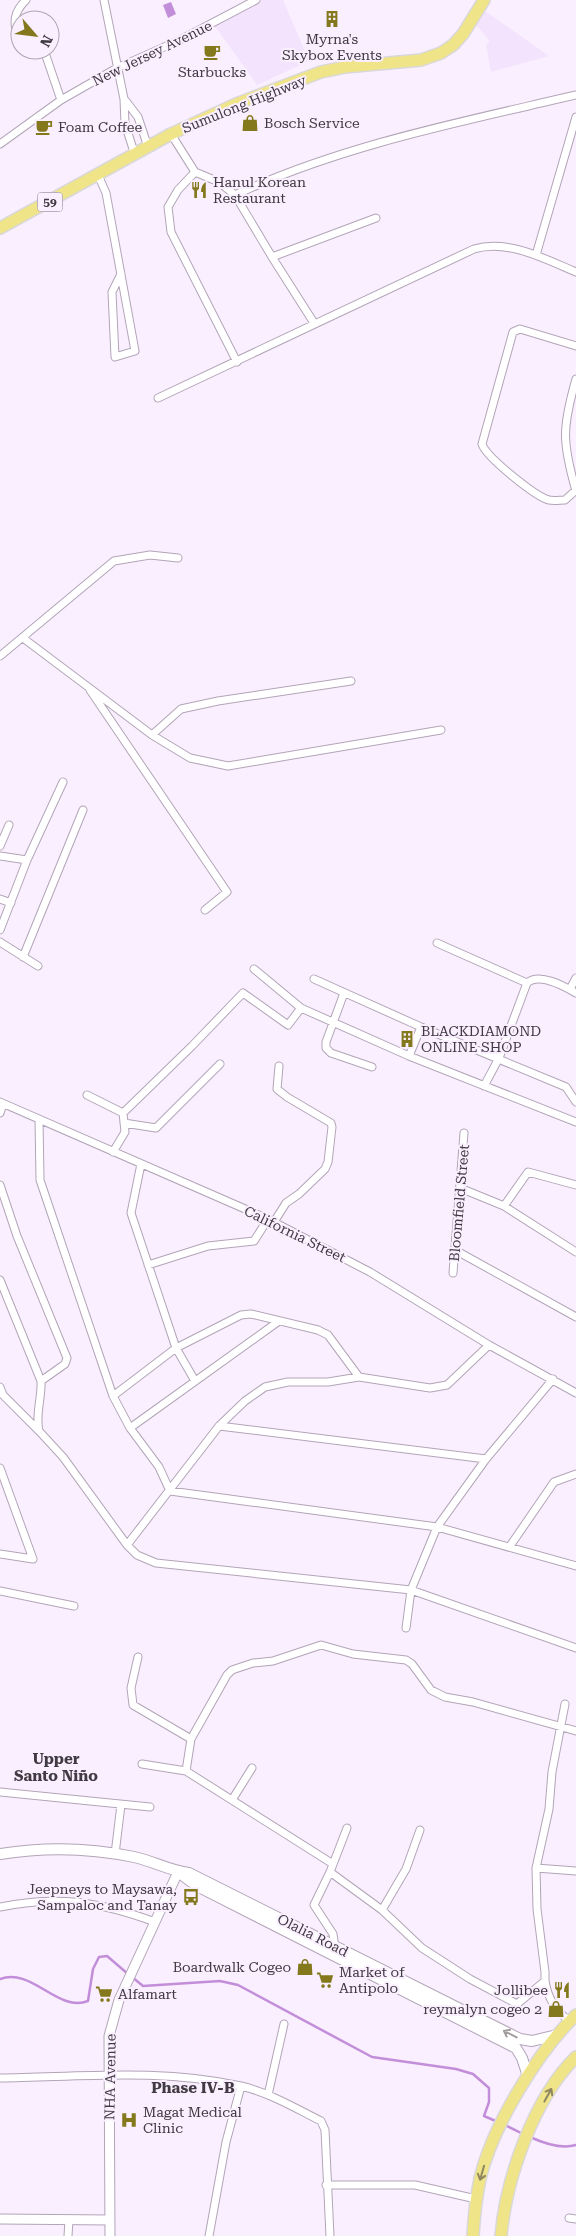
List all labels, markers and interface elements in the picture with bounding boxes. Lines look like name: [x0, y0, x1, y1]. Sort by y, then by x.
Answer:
building icon: Myrna's Skybox Events: [322, 9, 342, 29]
north arrow: [10, 10, 60, 60]
street label: New Jersey Avenue: [90, 17, 215, 89]
place label: Myrna's Skybox Events: [282, 31, 382, 63]
text: N: [37, 33, 56, 50]
cafe icon: Starbucks: [202, 42, 222, 62]
place label: Starbucks: [178, 64, 246, 80]
street label: Sumulong Highway: [180, 72, 309, 136]
shop icon: Bosch Service: [240, 113, 260, 133]
place label: Bosch Service: [264, 115, 360, 131]
cafe icon: Foam Coffee: [34, 117, 54, 137]
place label: Foam Coffee: [58, 119, 143, 135]
place label: Hanul Korean Restaurant: [213, 174, 306, 206]
restaurant icon: Hanul Korean Restaurant: [189, 180, 209, 200]
road number: 59: [38, 192, 62, 212]
place label: BLACKDIAMOND ONLINE SHOP: [421, 1023, 541, 1055]
building icon: BLACKDIAMOND ONLINE SHOP: [397, 1029, 417, 1049]
street label: Bloomfield Street: [446, 1144, 472, 1262]
street label: California Street: [242, 1202, 348, 1266]
district label: Upper Santo Niño: [14, 1750, 98, 1785]
place label: Jeepneys to Maysawa, Sampaloc and Tanay: [27, 1881, 178, 1913]
bus stop icon: Jeepneys to Maysawa, Sampaloc and Tanay: [181, 1887, 201, 1907]
street label: Olalia Road: [275, 1910, 351, 1960]
shop icon: Boardwalk Cogeo: [295, 1957, 315, 1977]
place label: Boardwalk Cogeo: [173, 1959, 291, 1975]
place label: Market of Antipolo: [339, 1964, 405, 1996]
supermarket icon: Market of Antipolo: [315, 1970, 335, 1990]
restaurant icon: Jollibee: [552, 1980, 572, 2000]
place label: Jollibee: [494, 1982, 548, 1998]
supermarket icon: Alfamart: [94, 1984, 114, 2004]
place label: Alfamart: [118, 1986, 177, 2002]
shop icon: reymalyn cogeo 2: [546, 1999, 566, 2019]
place label: reymalyn cogeo 2: [423, 2001, 542, 2017]
one-way arrow: [503, 2029, 518, 2038]
street label: NHA Avenue: [101, 2033, 119, 2120]
district label: Phase IV-B: [151, 2079, 235, 2097]
one-way arrow: [544, 2088, 553, 2103]
place label: Magat Medical Clinic: [143, 2104, 243, 2136]
hospital icon: Magat Medical Clinic: [119, 2110, 139, 2130]
one-way arrow: [477, 2164, 486, 2180]

